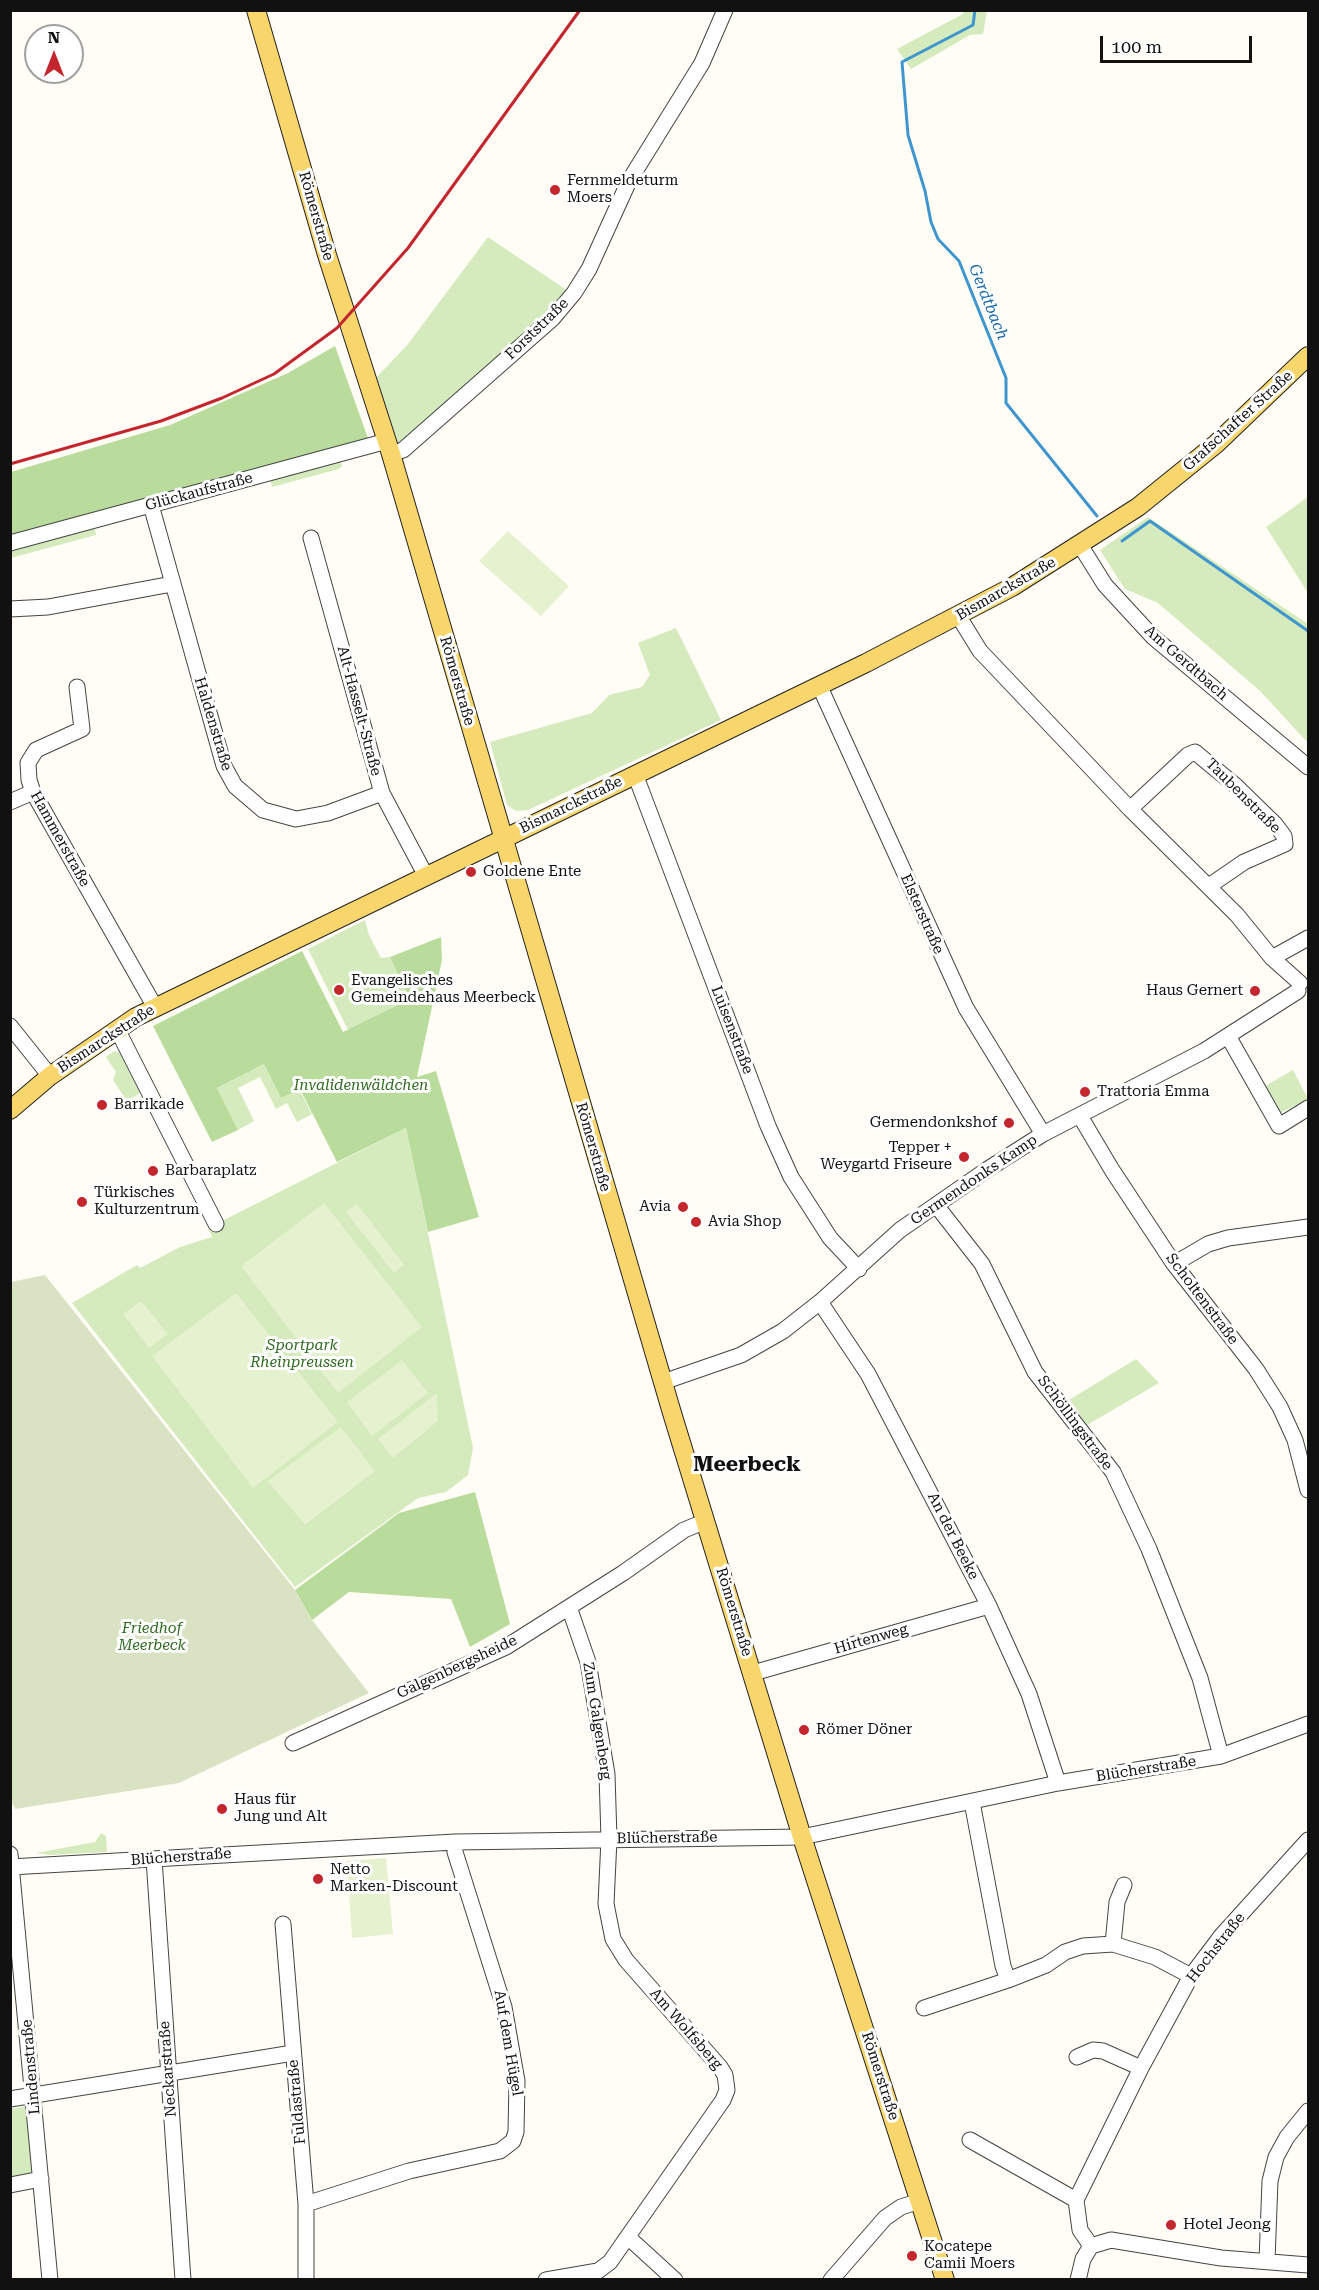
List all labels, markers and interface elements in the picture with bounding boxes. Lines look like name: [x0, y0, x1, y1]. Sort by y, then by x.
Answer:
north arrow: [24, 24, 84, 84]
scale bar: [1103, 24, 1254, 62]
text: N: [48, 28, 60, 47]
text: 100 m: [1111, 36, 1162, 57]
street label: Römerstraße: [295, 169, 337, 263]
place label: Fernmeldeturm Moers: [567, 172, 678, 207]
marker: Fernmeldeturm Moers: [548, 183, 562, 197]
water label: Gerdtbach: [964, 261, 1012, 343]
street label: Forststraße: [502, 294, 572, 364]
street label: Grafschafter Straße: [1179, 367, 1297, 475]
street label: Glückaufstraße: [143, 469, 255, 515]
street label: Bismarckstraße: [953, 553, 1059, 625]
street label: Am Gerdtbach: [1140, 622, 1232, 704]
street label: Römerstraße: [436, 634, 478, 728]
street label: Alt-Hasselt-Straße: [333, 644, 385, 778]
street label: Haldenstraße: [190, 675, 236, 773]
street label: Taubenstraße: [1202, 755, 1284, 837]
street label: Bismarckstraße: [517, 772, 625, 838]
street label: Hammerstraße: [26, 788, 94, 890]
place label: Goldene Ente: [483, 863, 581, 881]
marker: Goldene Ente: [464, 865, 478, 879]
street label: Elsterstraße: [896, 871, 948, 957]
place label: Evangelisches Gemeindehaus Meerbeck: [351, 972, 536, 1007]
place label: Haus Gernert: [1146, 982, 1243, 1000]
marker: Evangelisches Gemeindehaus Meerbeck: [332, 983, 346, 997]
street label: Luisenstraße: [707, 983, 757, 1077]
marker: Haus Gernert: [1248, 984, 1262, 998]
street label: Bismarckstraße: [54, 1001, 158, 1077]
park label: Invalidenwäldchen: [294, 1077, 428, 1095]
place label: Trattoria Emma: [1097, 1083, 1209, 1101]
marker: Trattoria Emma: [1078, 1085, 1092, 1099]
place label: Barrikade: [114, 1096, 184, 1114]
marker: Barrikade: [95, 1098, 109, 1112]
street label: Römerstraße: [572, 1100, 614, 1194]
place label: Germendonkshof: [870, 1114, 997, 1132]
marker: Germendonkshof: [1002, 1116, 1016, 1130]
street label: Germendonks Kamp: [907, 1131, 1041, 1229]
place label: Tepper + Weygartd Friseure: [820, 1139, 952, 1174]
marker: Tepper + Weygartd Friseure: [957, 1150, 971, 1164]
place label: Barbaraplatz: [165, 1162, 256, 1180]
marker: Barbaraplatz: [146, 1164, 160, 1178]
place label: Türkisches Kulturzentrum: [94, 1184, 199, 1219]
marker: Türkisches Kulturzentrum: [75, 1195, 89, 1209]
place label: Avia: [639, 1198, 671, 1216]
marker: Avia: [676, 1200, 690, 1214]
place label: Avia Shop: [708, 1213, 781, 1231]
marker: Avia Shop: [689, 1215, 703, 1229]
street label: Scholtenstraße: [1162, 1250, 1242, 1348]
park label: Sportpark Rheinpreussen: [250, 1337, 354, 1372]
street label: Schöllingstraße: [1034, 1372, 1116, 1474]
district label: Meerbeck: [693, 1452, 801, 1478]
street label: An der Beeke: [923, 1489, 983, 1583]
street label: Römerstraße: [712, 1565, 756, 1659]
park label: Friedhof Meerbeck: [118, 1620, 186, 1655]
street label: Hirtenweg: [832, 1620, 910, 1658]
street label: Galgenbergsheide: [394, 1631, 520, 1703]
street label: Zum Galgenberg: [579, 1661, 615, 1781]
place label: Römer Döner: [816, 1721, 912, 1739]
marker: Römer Döner: [797, 1723, 811, 1737]
street label: Blücherstraße: [1095, 1752, 1197, 1786]
place label: Haus für Jung und Alt: [234, 1791, 327, 1826]
marker: Haus für Jung und Alt: [215, 1802, 229, 1816]
street label: Blücherstraße: [616, 1828, 718, 1848]
street label: Blücherstraße: [130, 1845, 232, 1869]
place label: Netto Marken-Discount: [330, 1861, 458, 1896]
marker: Netto Marken-Discount: [311, 1872, 325, 1886]
street label: Hochstraße: [1183, 1909, 1249, 1987]
street label: Am Wolfsberg: [646, 1985, 726, 2073]
street label: Auf dem Hügel: [490, 1989, 526, 2097]
street label: Lindenstraße: [18, 2019, 44, 2115]
street label: Neckarstraße: [156, 2020, 180, 2118]
street label: Römerstraße: [857, 2029, 903, 2123]
street label: Fuldastraße: [284, 2059, 310, 2145]
place label: Hotel Jeong: [1183, 2216, 1270, 2234]
marker: Hotel Jeong: [1164, 2218, 1178, 2232]
place label: Kocatepe Camii Moers: [924, 2238, 1015, 2273]
marker: Kocatepe Camii Moers: [905, 2249, 919, 2263]

